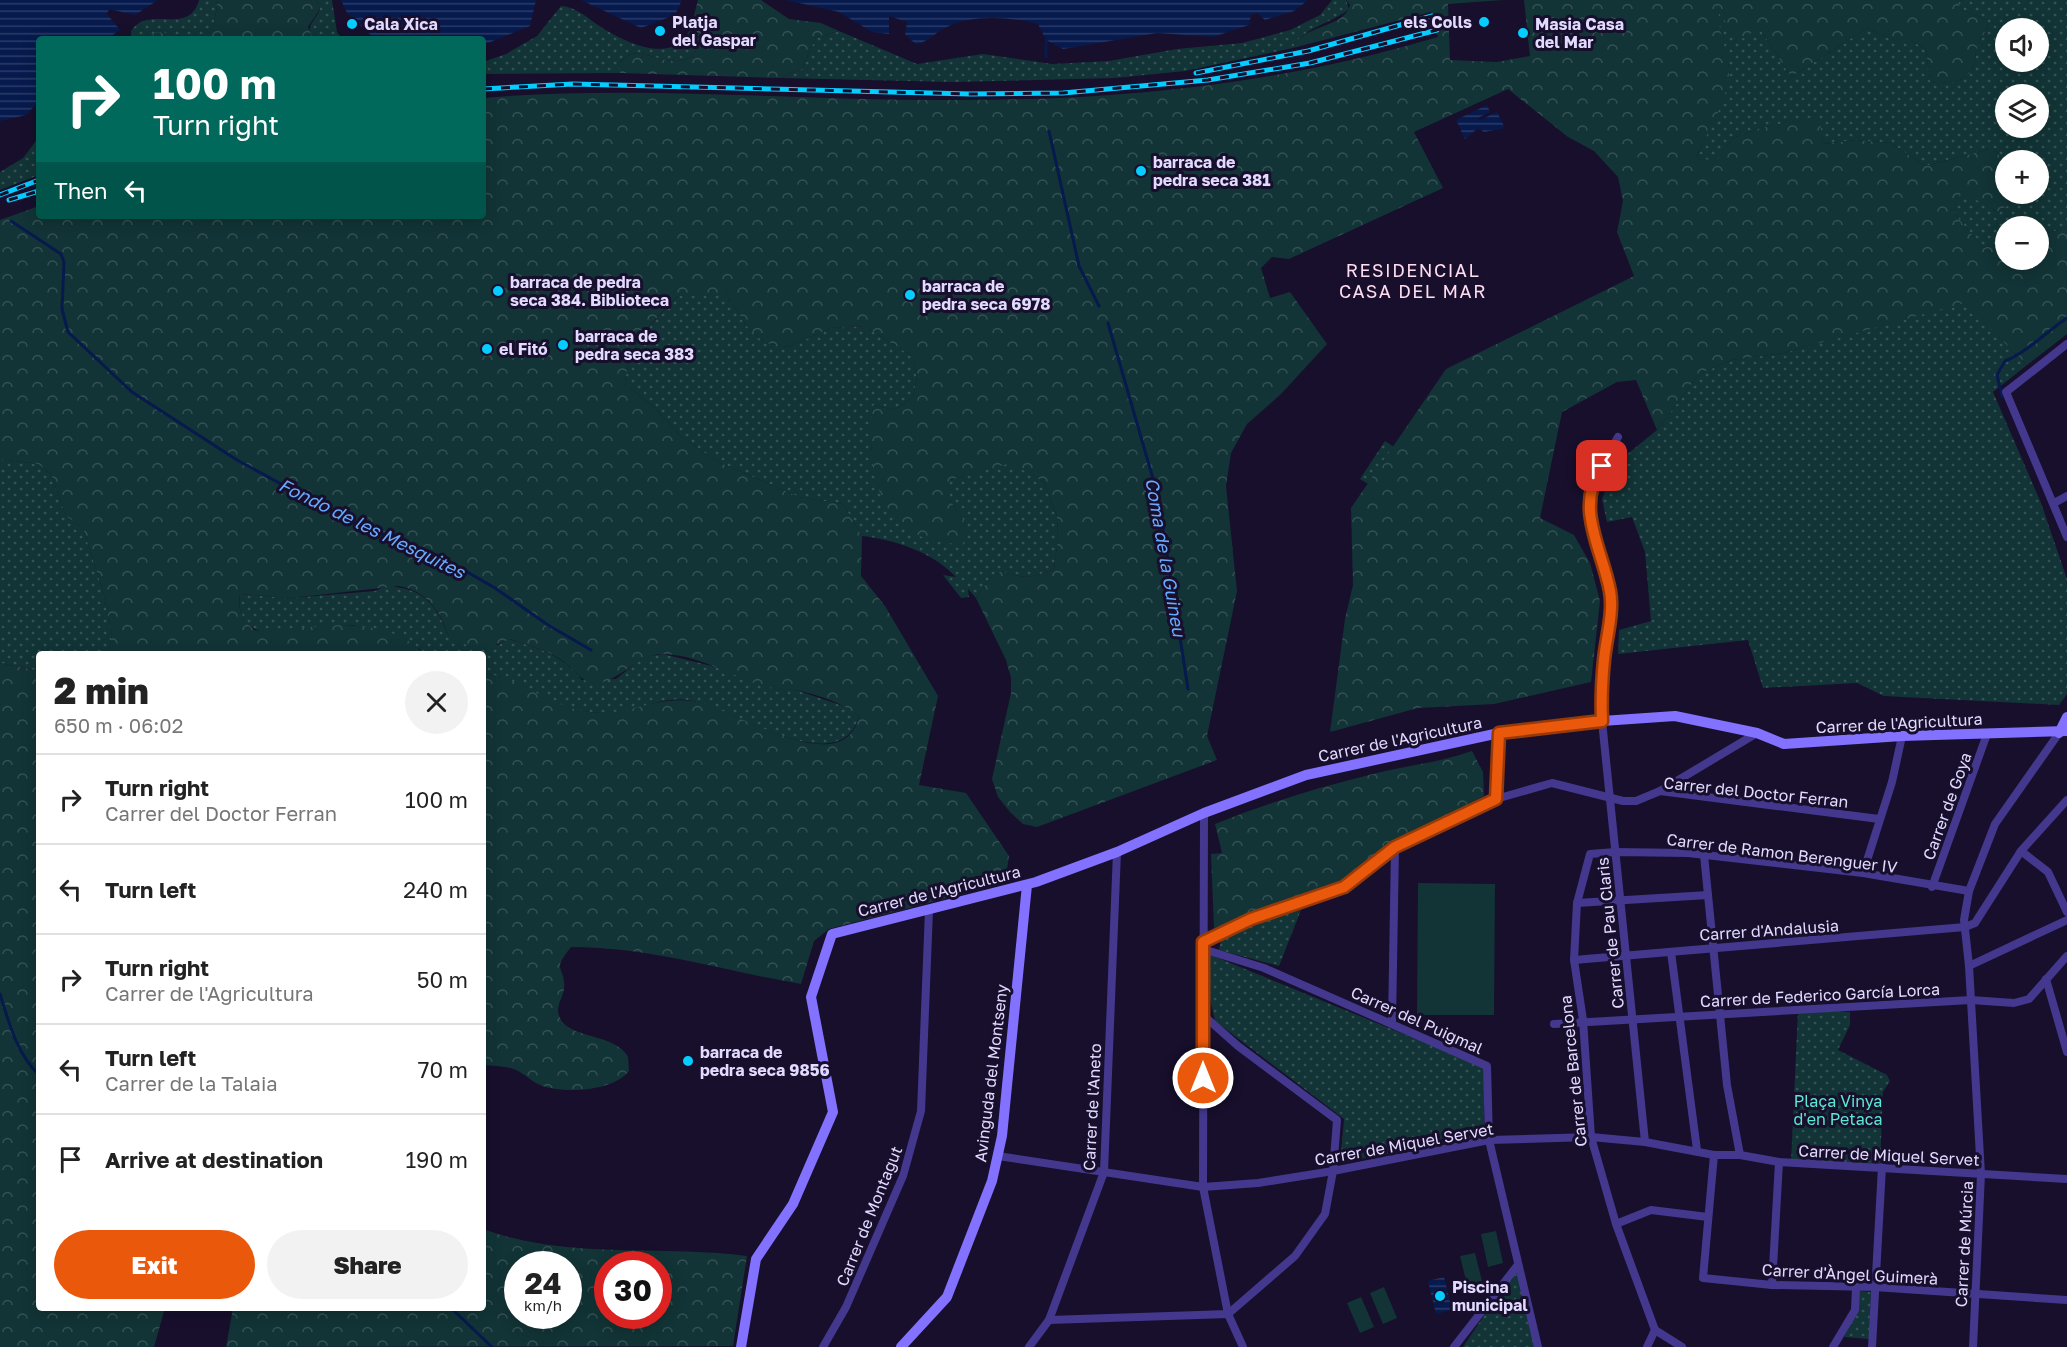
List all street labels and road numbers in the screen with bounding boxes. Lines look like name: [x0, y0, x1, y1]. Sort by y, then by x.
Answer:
street label: Carrer de l'Agricultura: [1815, 709, 1983, 737]
street label: Carrer de l'Agricultura: [1316, 712, 1484, 766]
street label: Carrer de Goya: [1918, 750, 1976, 862]
street label: Carrer del Doctor Ferran: [1663, 772, 1849, 812]
street label: Carrer de Ramon Berenguer IV: [1666, 829, 1899, 877]
street label: Carrer de Pau Claris: [1592, 856, 1628, 1010]
street label: Carrer de l'Agricultura: [856, 861, 1022, 921]
street label: Carrer d'Andalusia: [1699, 915, 1839, 945]
street label: Carrer de Federico García Lorca: [1699, 979, 1941, 1011]
street label: Carrer del Puigmal: [1348, 982, 1486, 1058]
street label: Avinguda del Montseny: [970, 983, 1012, 1163]
street label: Carrer de Barcelona: [1555, 994, 1591, 1148]
street label: Carrer de l'Aneto: [1079, 1043, 1105, 1171]
street label: Carrer de Miquel Servet: [1313, 1118, 1495, 1170]
street label: Carrer de Miquel Servet: [1798, 1140, 1980, 1170]
street label: Carrer de Montagut: [832, 1143, 906, 1289]
street label: Carrer de Múrcia: [1951, 1180, 1977, 1308]
street label: Carrer d'Àngel Guimerà: [1761, 1259, 1939, 1289]

